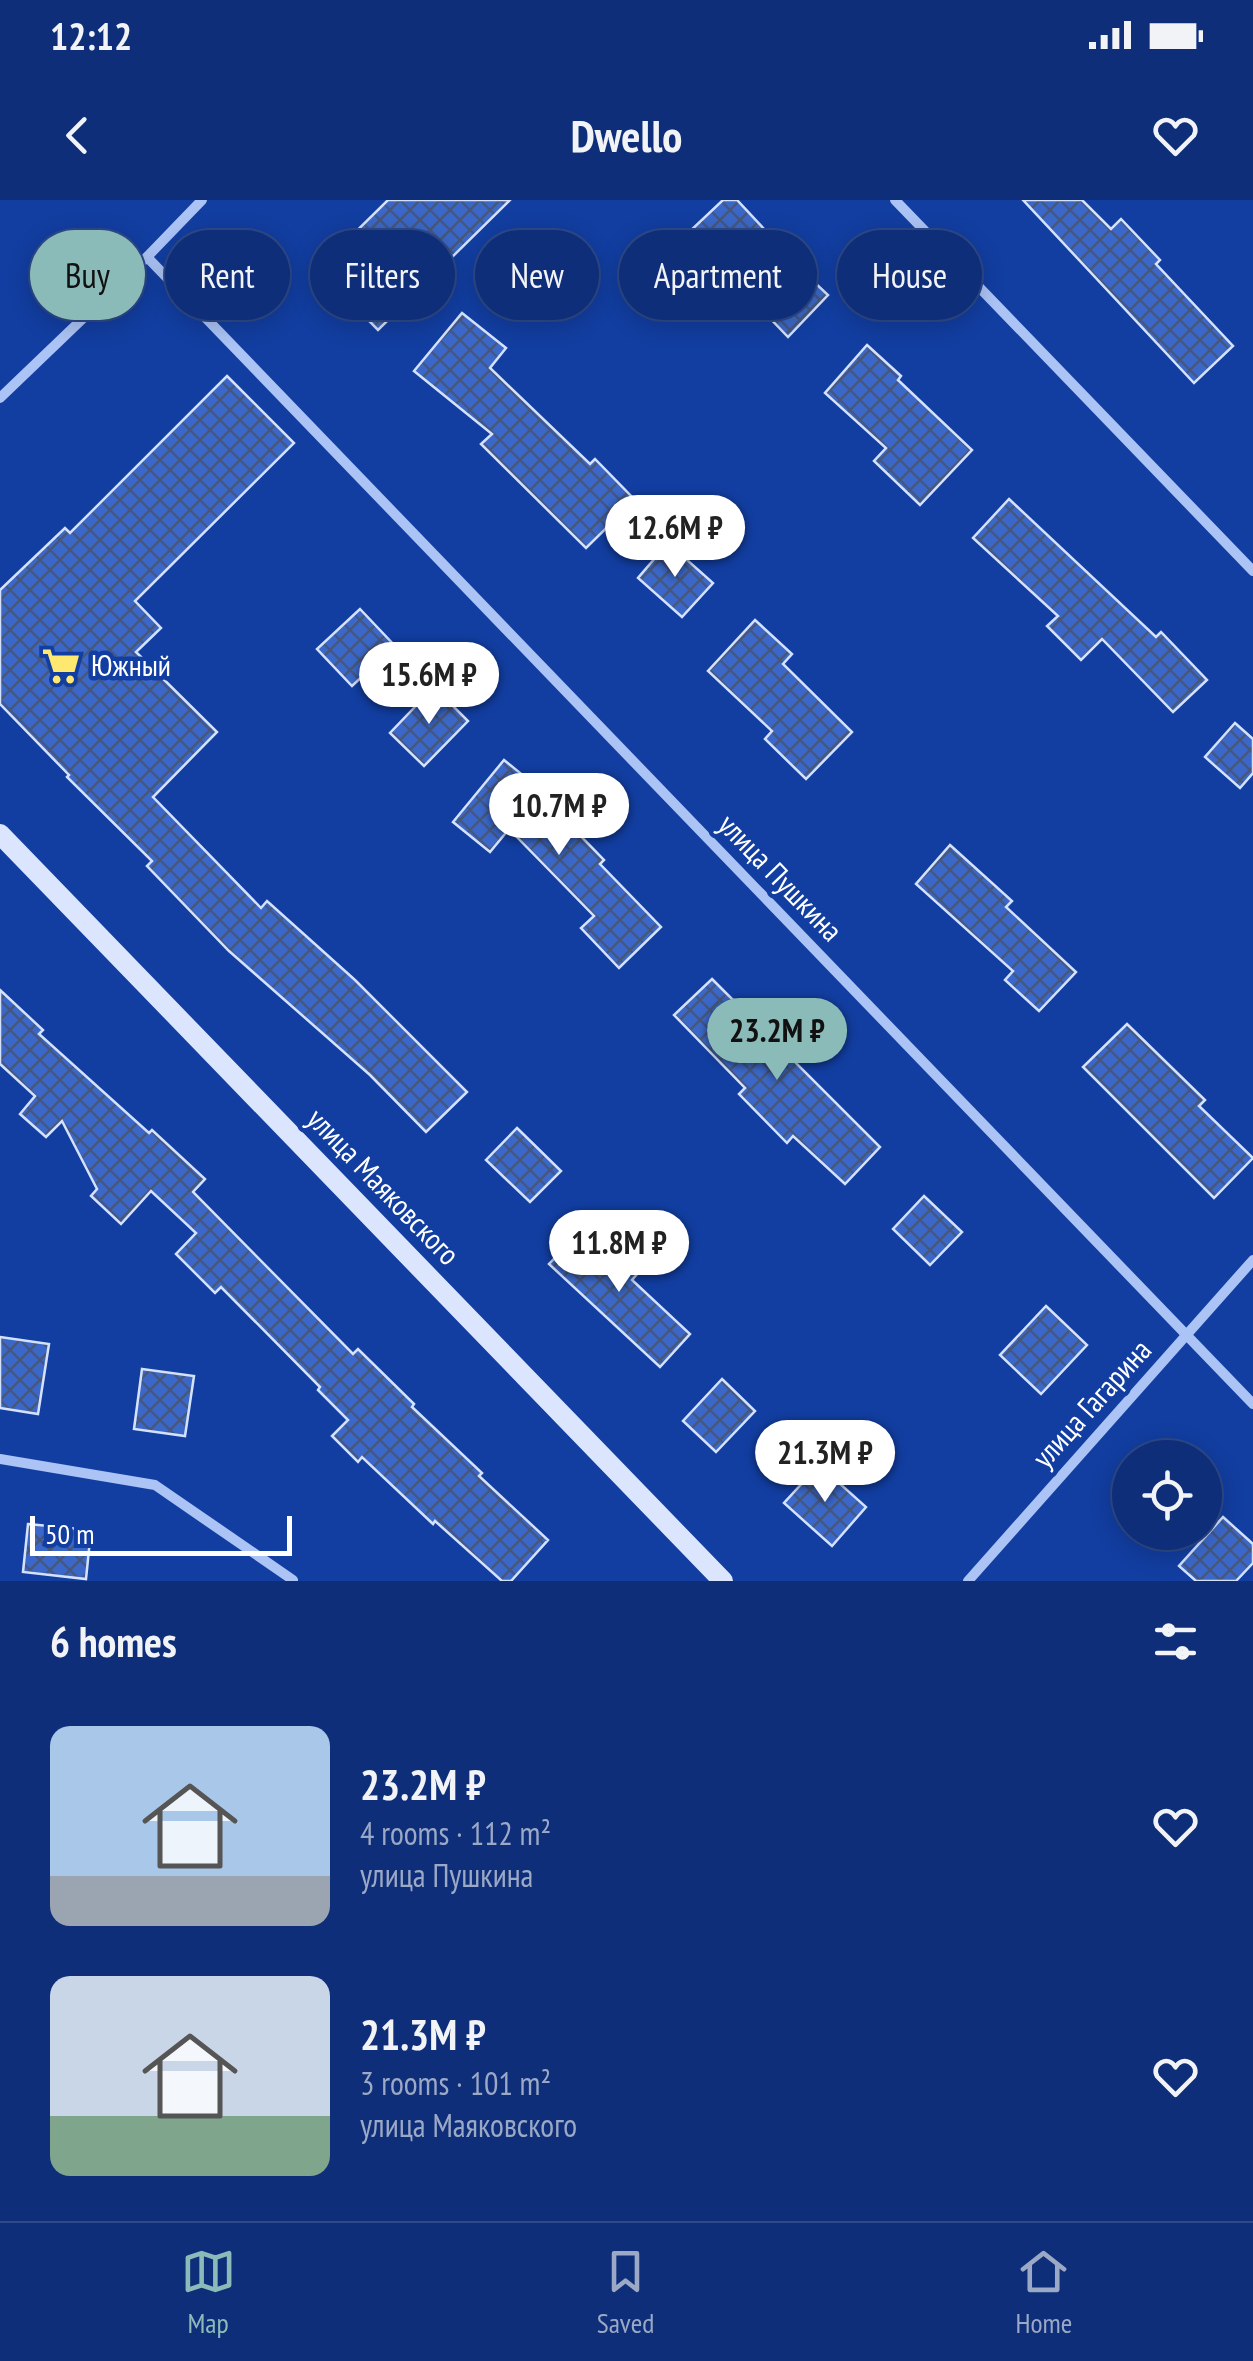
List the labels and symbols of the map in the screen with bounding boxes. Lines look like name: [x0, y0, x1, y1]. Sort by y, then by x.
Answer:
pin: 12.6M ₽: [583, 495, 767, 580]
pin: 15.6M ₽: [337, 642, 521, 727]
supermarket icon: Южный: [40, 645, 82, 687]
place label: Южный: [91, 645, 171, 684]
pin: 10.7M ₽: [467, 773, 651, 858]
street label: улица Пушкина: [711, 805, 852, 949]
pin: 23.2M ₽: [685, 998, 869, 1083]
street label: улица Маяковского: [299, 1099, 469, 1273]
pin: 11.8M ₽: [527, 1210, 711, 1295]
street label: улица Гагарина: [1023, 1330, 1159, 1476]
pin: 21.3M ₽: [733, 1420, 917, 1505]
scale bar: [30, 1511, 292, 1556]

